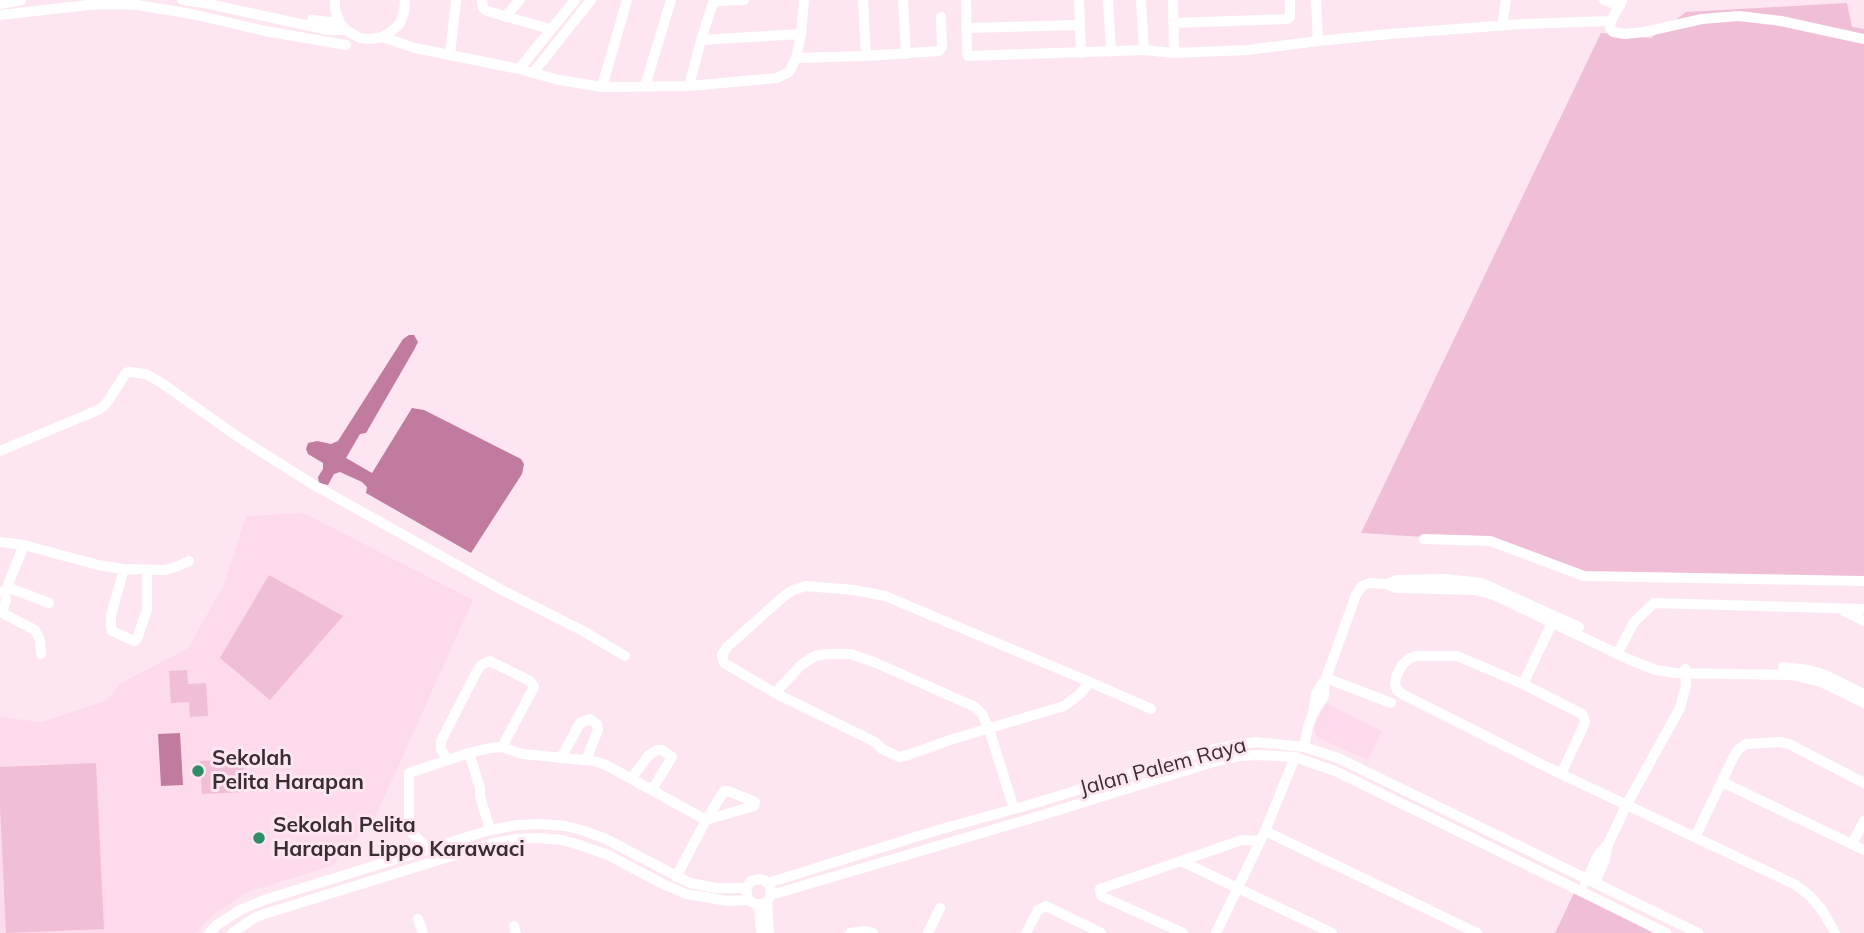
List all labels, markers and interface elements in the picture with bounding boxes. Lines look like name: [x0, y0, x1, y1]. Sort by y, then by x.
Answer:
street label: Jalan Palem Raya: [1077, 733, 1249, 801]
place label: Sekolah Pelita Harapan: [212, 746, 364, 796]
marker: Sekolah Pelita Harapan: [190, 763, 206, 779]
place label: Sekolah Pelita Harapan Lippo Karawaci: [273, 813, 525, 863]
marker: Sekolah Pelita Harapan Lippo Karawaci: [251, 830, 267, 846]

